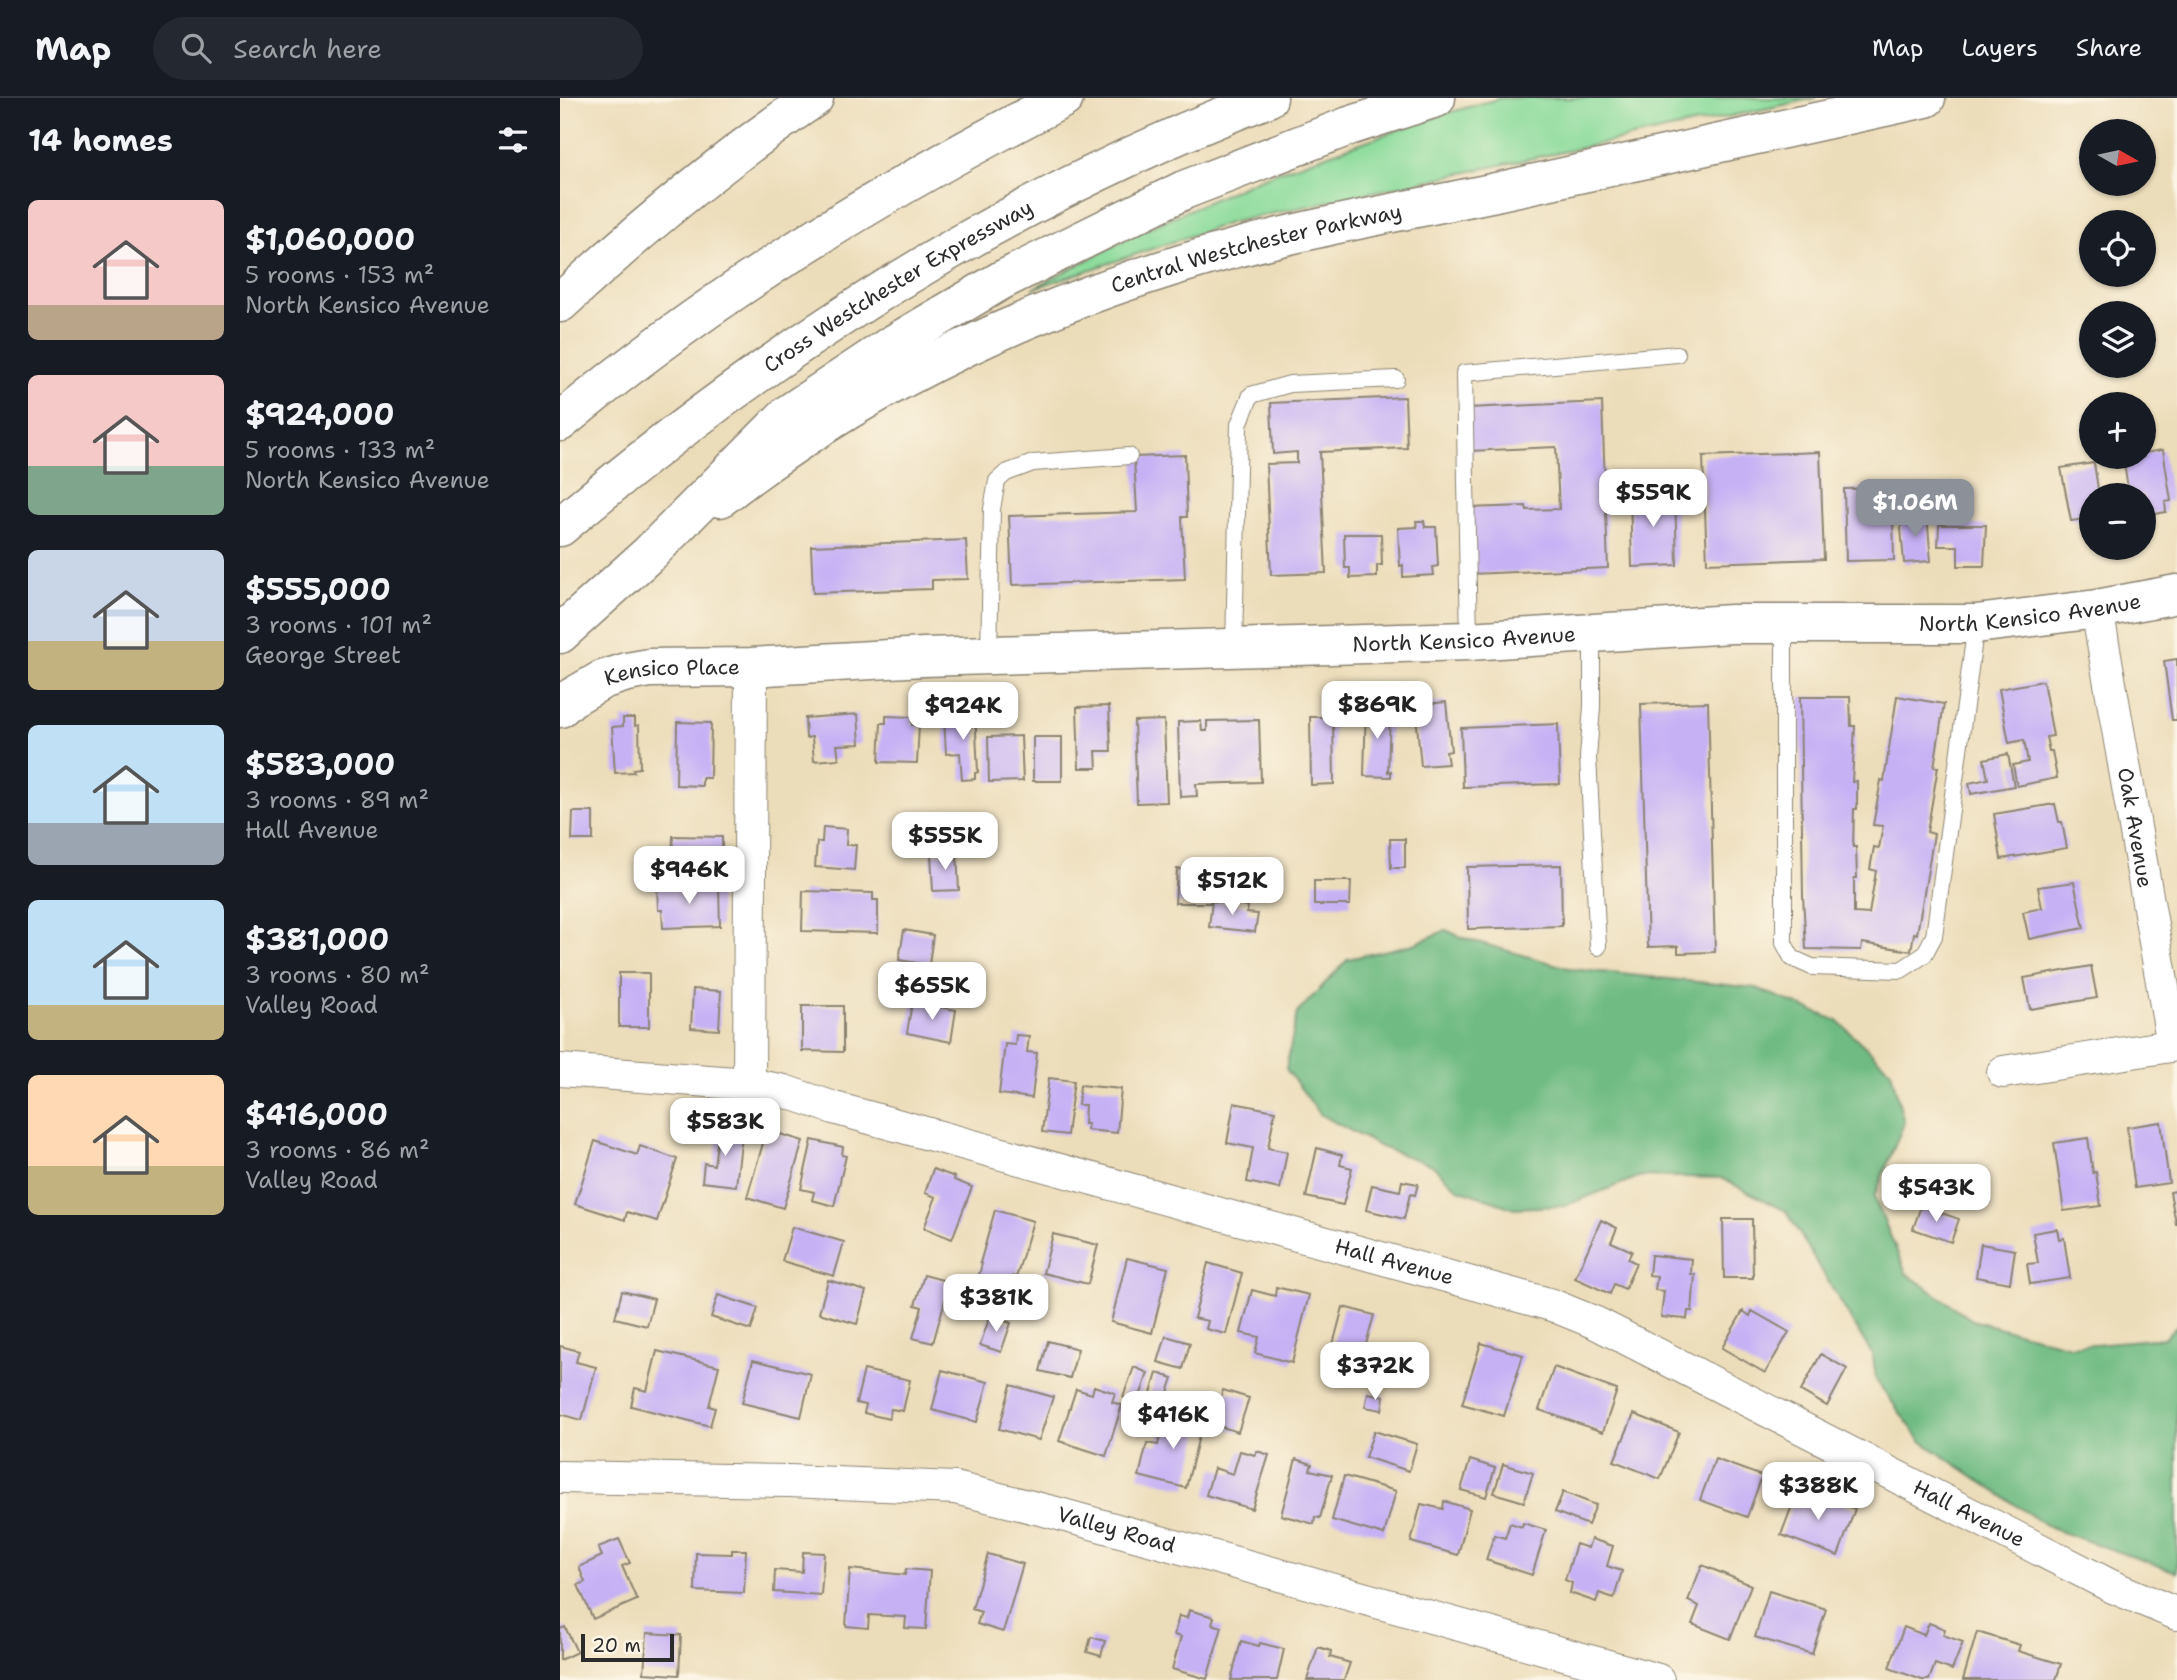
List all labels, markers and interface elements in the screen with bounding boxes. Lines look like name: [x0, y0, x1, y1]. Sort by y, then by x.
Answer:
search box: [153, 17, 643, 80]
text: Map: [35, 26, 111, 71]
icon: search: [177, 29, 215, 67]
text: Search here: [233, 31, 382, 66]
text: Map: [1872, 32, 1923, 64]
text: Layers: [1961, 32, 2038, 64]
text: Share: [2076, 32, 2142, 64]
north arrow: [2079, 119, 2156, 196]
map controls: [2079, 119, 2156, 560]
text: 14 homes: [28, 120, 173, 161]
icon: filters: [494, 121, 532, 159]
street label: Cross Westchester Expressway: [758, 193, 1038, 379]
street label: Central Westchester Parkway: [1107, 197, 1404, 300]
button: locate: [2079, 210, 2156, 287]
text: $1,060,000: [245, 219, 415, 260]
icon: home: [84, 228, 168, 312]
text: 5 rooms · 153 m²: [245, 260, 434, 290]
text: North Kensico Avenue: [245, 290, 490, 320]
button: layers: [2079, 301, 2156, 378]
button: +: [2079, 392, 2156, 469]
text: $924,000: [245, 394, 395, 435]
icon: home: [84, 403, 168, 487]
text: 5 rooms · 133 m²: [245, 435, 435, 465]
text: North Kensico Avenue: [245, 465, 490, 495]
pin: $559K: [1604, 470, 1702, 529]
text: $559K: [1615, 477, 1691, 507]
pin: $1.06M: [1858, 480, 1972, 539]
button: −: [2079, 483, 2156, 560]
text: $1.06M: [1872, 487, 1958, 517]
text: $555,000: [245, 569, 391, 610]
icon: home: [84, 578, 168, 662]
street label: North Kensico Avenue: [1919, 587, 2143, 638]
text: 3 rooms · 101 m²: [245, 610, 432, 640]
street label: North Kensico Avenue: [1352, 620, 1577, 658]
text: George Street: [245, 640, 401, 670]
street label: Kensico Place: [601, 653, 740, 692]
pin: $924K: [914, 682, 1012, 742]
pin: $869K: [1328, 682, 1426, 741]
text: $869K: [1338, 689, 1416, 719]
text: $924K: [924, 690, 1002, 720]
text: $583,000: [245, 744, 395, 785]
icon: home: [84, 753, 168, 837]
street label: Oak Avenue: [2111, 766, 2159, 890]
text: 3 rooms · 89 m²: [245, 785, 429, 815]
pin: $555K: [896, 812, 994, 872]
text: Hall Avenue: [245, 815, 379, 845]
text: $555K: [908, 820, 982, 850]
pin: $946K: [640, 846, 738, 906]
text: $946K: [650, 854, 728, 884]
pin: $512K: [1183, 858, 1281, 917]
text: $512K: [1197, 865, 1267, 895]
text: $381,000: [245, 919, 389, 960]
icon: home: [84, 928, 168, 1012]
text: 3 rooms · 80 m²: [245, 960, 430, 990]
pin: $655K: [883, 962, 981, 1022]
text: $655K: [894, 970, 970, 1000]
text: Valley Road: [245, 990, 378, 1020]
text: $416,000: [245, 1094, 388, 1135]
pin: $583K: [676, 1098, 774, 1158]
icon: home: [84, 1103, 168, 1187]
text: $583K: [686, 1106, 764, 1136]
text: 3 rooms · 86 m²: [245, 1135, 430, 1165]
pin: $543K: [1887, 1164, 1985, 1224]
text: Valley Road: [245, 1165, 378, 1195]
text: $543K: [1898, 1172, 1974, 1202]
street label: Hall Avenue: [1332, 1232, 1457, 1291]
pin: $381K: [947, 1274, 1045, 1334]
text: $381K: [959, 1282, 1033, 1312]
pin: $372K: [1326, 1342, 1424, 1402]
text: $372K: [1336, 1350, 1414, 1380]
pin: $416K: [1124, 1392, 1222, 1451]
text: $416K: [1137, 1399, 1209, 1429]
pin: $388K: [1769, 1462, 1867, 1522]
text: $388K: [1778, 1470, 1858, 1500]
street label: Hall Avenue: [1908, 1473, 2030, 1554]
street label: Valley Road: [1054, 1500, 1179, 1560]
scale bar: [581, 1631, 674, 1663]
text: 20 m: [592, 1633, 641, 1658]

